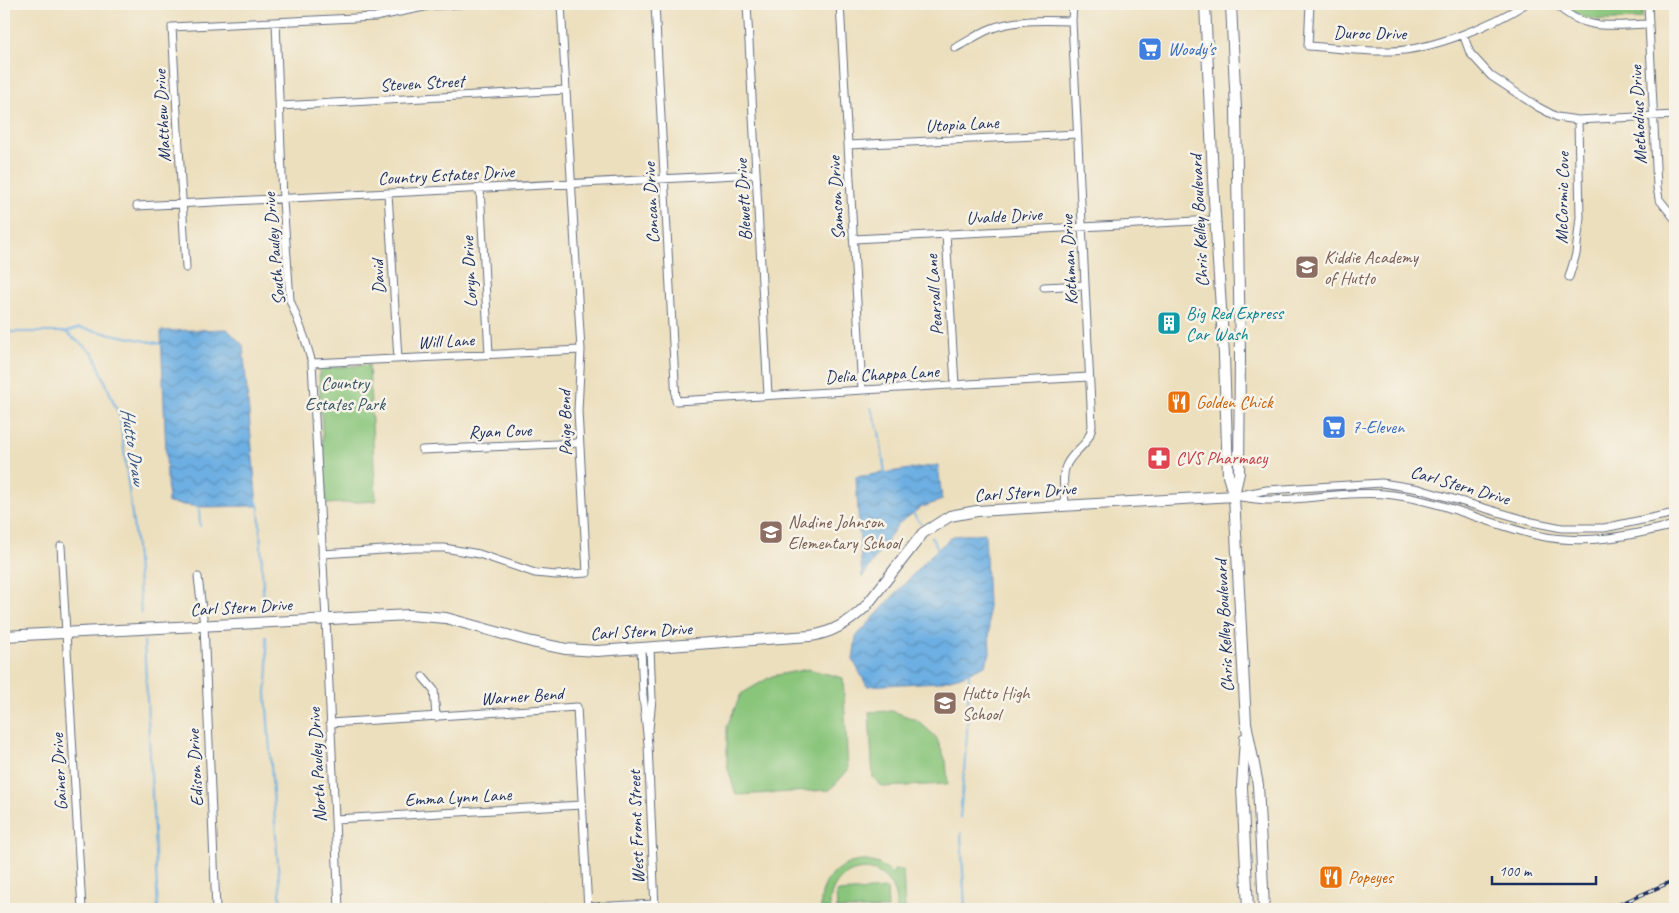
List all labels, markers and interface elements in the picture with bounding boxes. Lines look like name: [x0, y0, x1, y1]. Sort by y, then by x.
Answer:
street label: Duroc Drive: [1333, 21, 1408, 45]
supermarket icon: Woody's: [1137, 36, 1163, 62]
place label: Woody's: [1168, 38, 1217, 60]
street label: Methodius Drive: [1624, 64, 1652, 165]
street label: Matthew Drive: [149, 68, 175, 163]
street label: Steven Street: [379, 70, 468, 96]
street label: Utopia Lane: [925, 111, 1000, 137]
street label: Chris Kelley Boulevard: [1184, 151, 1213, 288]
street label: McCormic Cove: [1550, 151, 1574, 244]
street label: Samson Drive: [823, 154, 849, 240]
street label: Blewett Drive: [730, 157, 756, 241]
street label: Country Estates Drive: [377, 160, 516, 190]
street label: Concan Drive: [638, 161, 664, 244]
street label: South Pauley Drive: [258, 191, 290, 306]
street label: Uvalde Drive: [966, 203, 1044, 229]
street label: Kothman Drive: [1056, 213, 1082, 306]
street label: Loryn Drive: [456, 235, 482, 308]
place label: Kiddie Academy of Hutto: [1324, 246, 1420, 289]
street label: Pearsall Lane: [920, 253, 948, 336]
school or university icon: Kiddie Academy of Hutto: [1294, 254, 1320, 280]
street label: David: [366, 256, 390, 295]
place label: Big Red Express Car Wash: [1186, 302, 1285, 345]
building icon: Big Red Express Car Wash: [1156, 310, 1182, 336]
street label: Will Lane: [417, 328, 476, 353]
street label: Delia Chappa Lane: [825, 360, 940, 388]
park label: Country Estates Park: [305, 372, 386, 415]
street label: Paige Bend: [553, 387, 577, 456]
restaurant icon: Golden Chick: [1166, 389, 1192, 415]
place label: Golden Chick: [1196, 391, 1274, 413]
water label: Hutto Draw: [115, 406, 151, 489]
supermarket icon: 7-Eleven: [1321, 414, 1347, 440]
place label: 7-Eleven: [1352, 416, 1405, 438]
street label: Ryan Cove: [468, 419, 533, 443]
pharmacy icon: CVS Pharmacy: [1146, 445, 1172, 471]
place label: CVS Pharmacy: [1176, 447, 1269, 469]
street label: Carl Stern Drive: [1408, 460, 1513, 510]
street label: Carl Stern Drive: [973, 477, 1078, 507]
place label: Nadine Johnson Elementary School: [788, 511, 903, 554]
school or university icon: Nadine Johnson Elementary School: [758, 519, 784, 545]
street label: Chris Kelley Boulevard: [1209, 556, 1238, 693]
street label: Carl Stern Drive: [190, 593, 294, 621]
street label: Carl Stern Drive: [590, 617, 694, 645]
street label: Warner Bend: [480, 682, 567, 710]
place label: Hutto High School: [962, 682, 1031, 725]
school or university icon: Hutto High School: [932, 690, 958, 716]
street label: North Pauley Drive: [303, 706, 331, 823]
street label: Edison Drive: [182, 728, 208, 807]
street label: Gainer Drive: [46, 732, 72, 811]
street label: West Front Street: [623, 768, 649, 884]
street label: Emma Lynn Lane: [404, 783, 513, 811]
scale bar: [1492, 853, 1595, 885]
text: 100 m: [1499, 862, 1533, 881]
restaurant icon: Popeyes: [1318, 864, 1344, 890]
place label: Popeyes: [1348, 866, 1395, 888]

